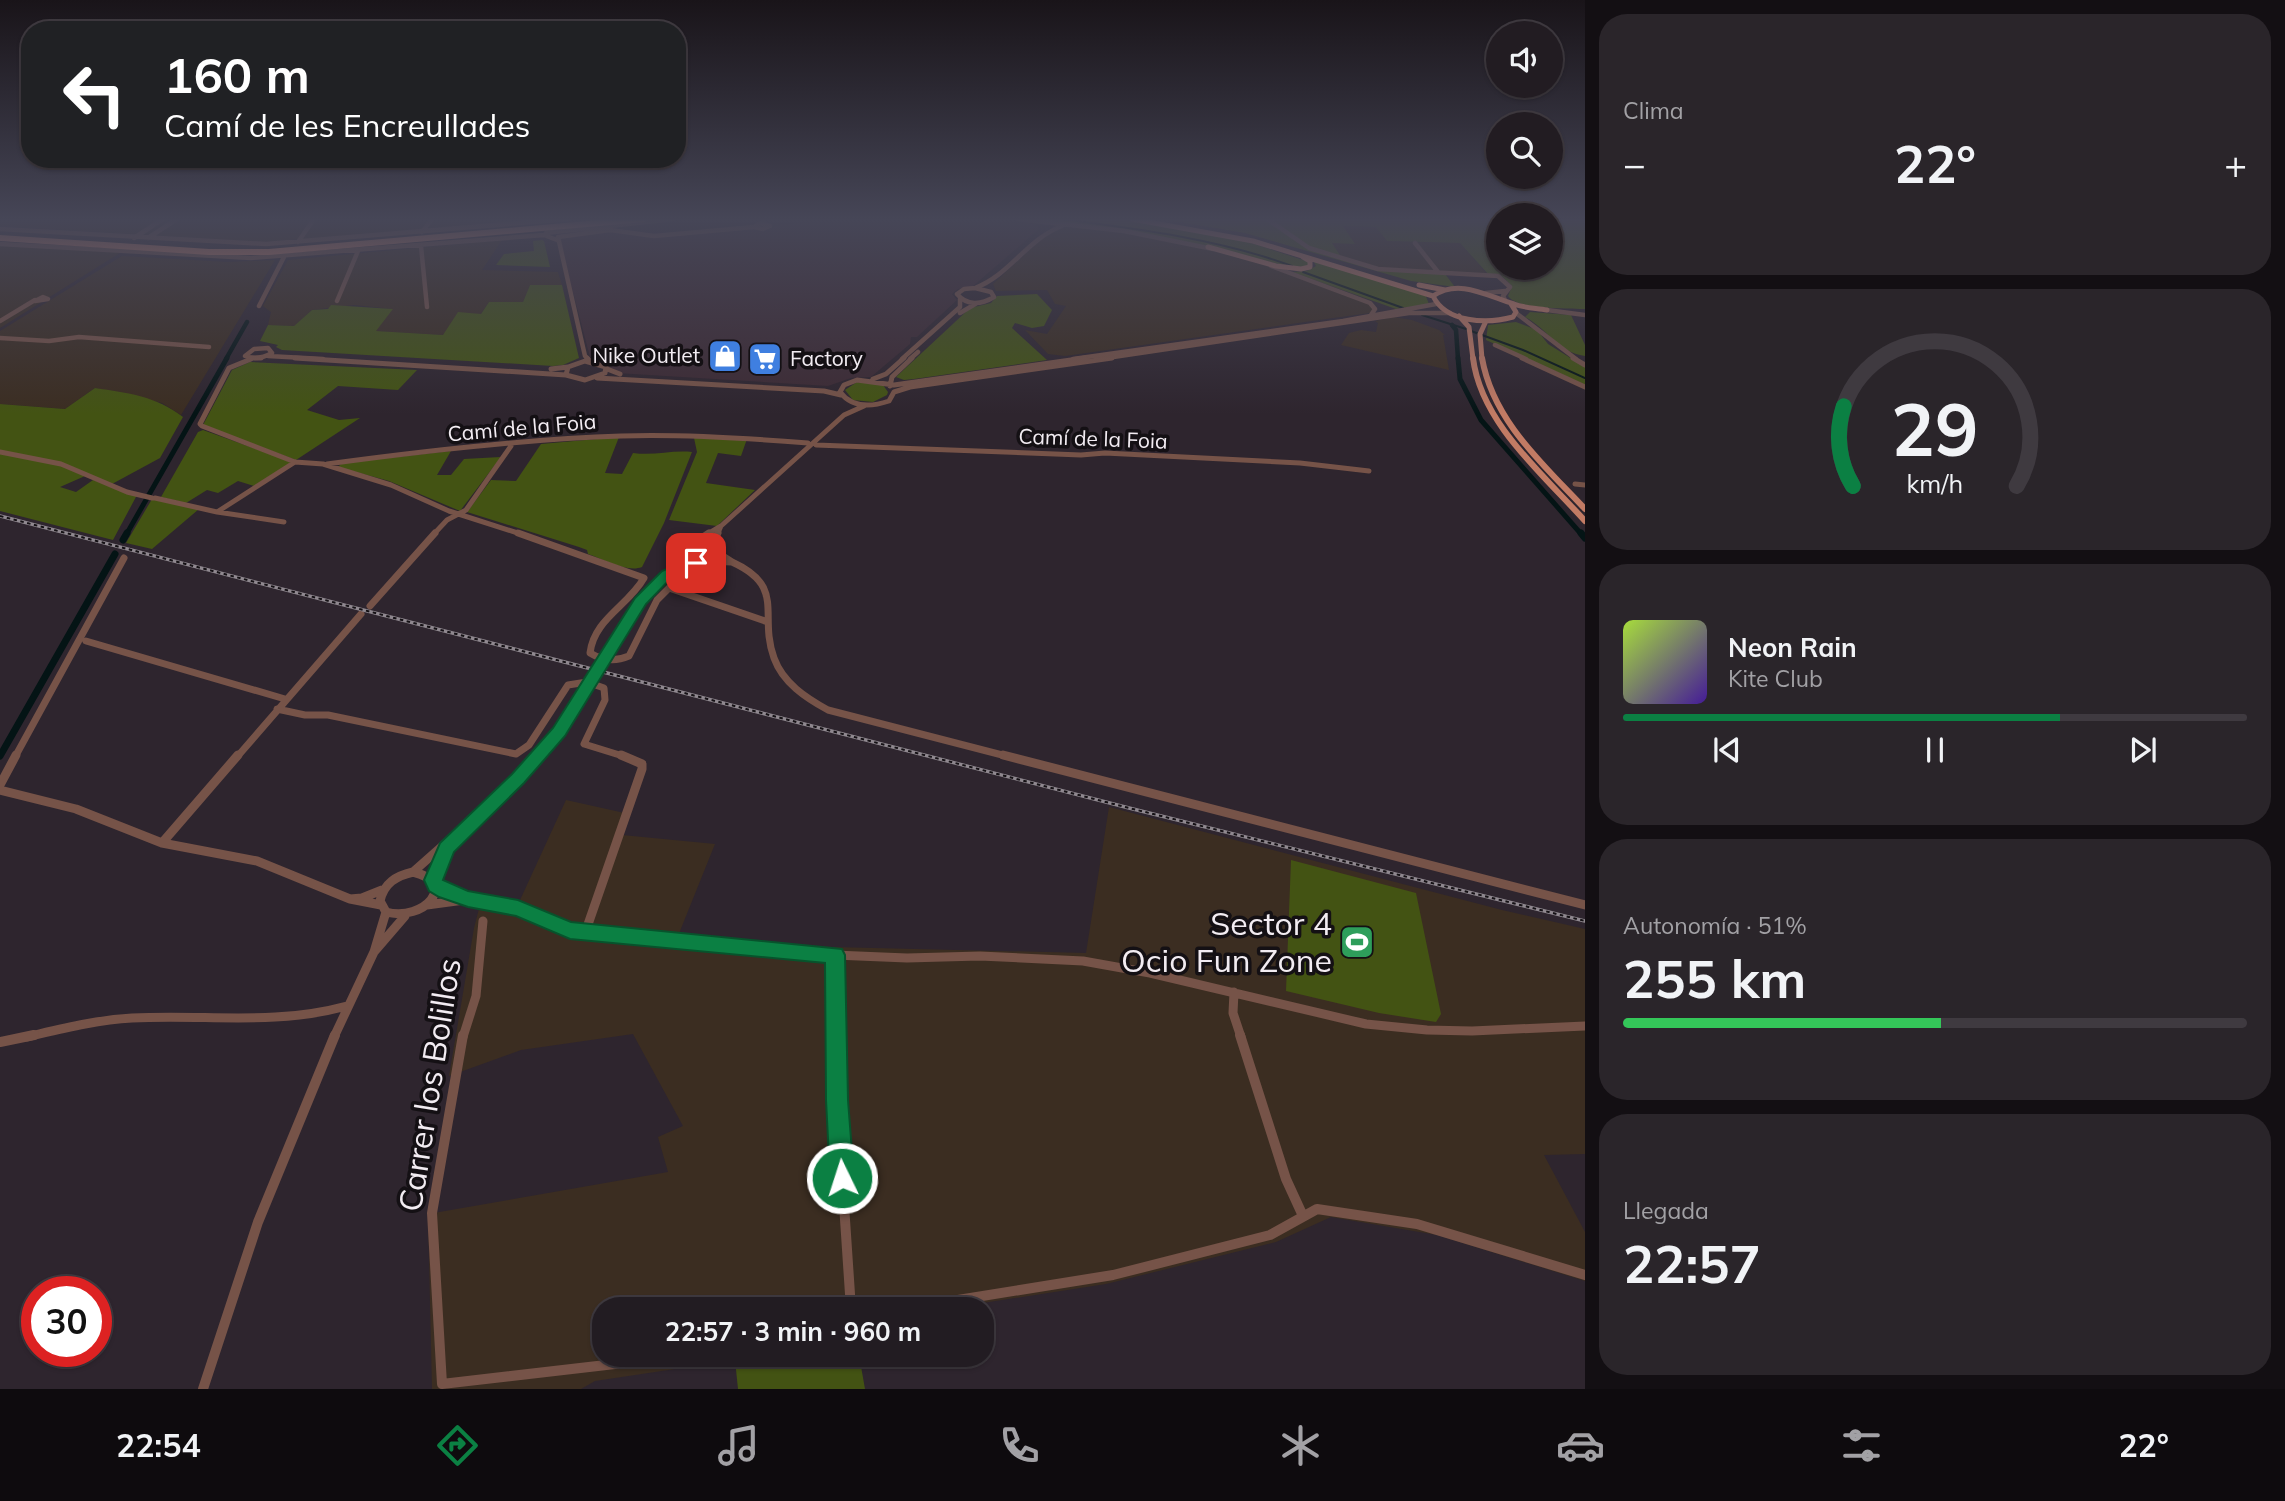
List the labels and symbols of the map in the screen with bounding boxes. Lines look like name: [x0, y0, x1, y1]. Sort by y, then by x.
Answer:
shop icon: Nike Outlet: [706, 337, 744, 375]
supermarket icon: Factory: [746, 340, 784, 378]
place label: Nike Outlet: [592, 342, 700, 368]
place label: Factory: [790, 345, 863, 371]
street label: Camí de la Foia: [447, 408, 597, 446]
street label: Camí de la Foia: [1018, 422, 1168, 454]
pin: [666, 533, 726, 593]
place label: Sector 4 Ocio Fun Zone: [1121, 903, 1332, 980]
sports icon: Sector 4 Ocio Fun Zone: [1338, 923, 1376, 961]
street label: Carrer los Bolillos: [389, 955, 469, 1214]
position arrow: [805, 1141, 879, 1215]
speed limit sign: 30: [21, 1276, 112, 1367]

